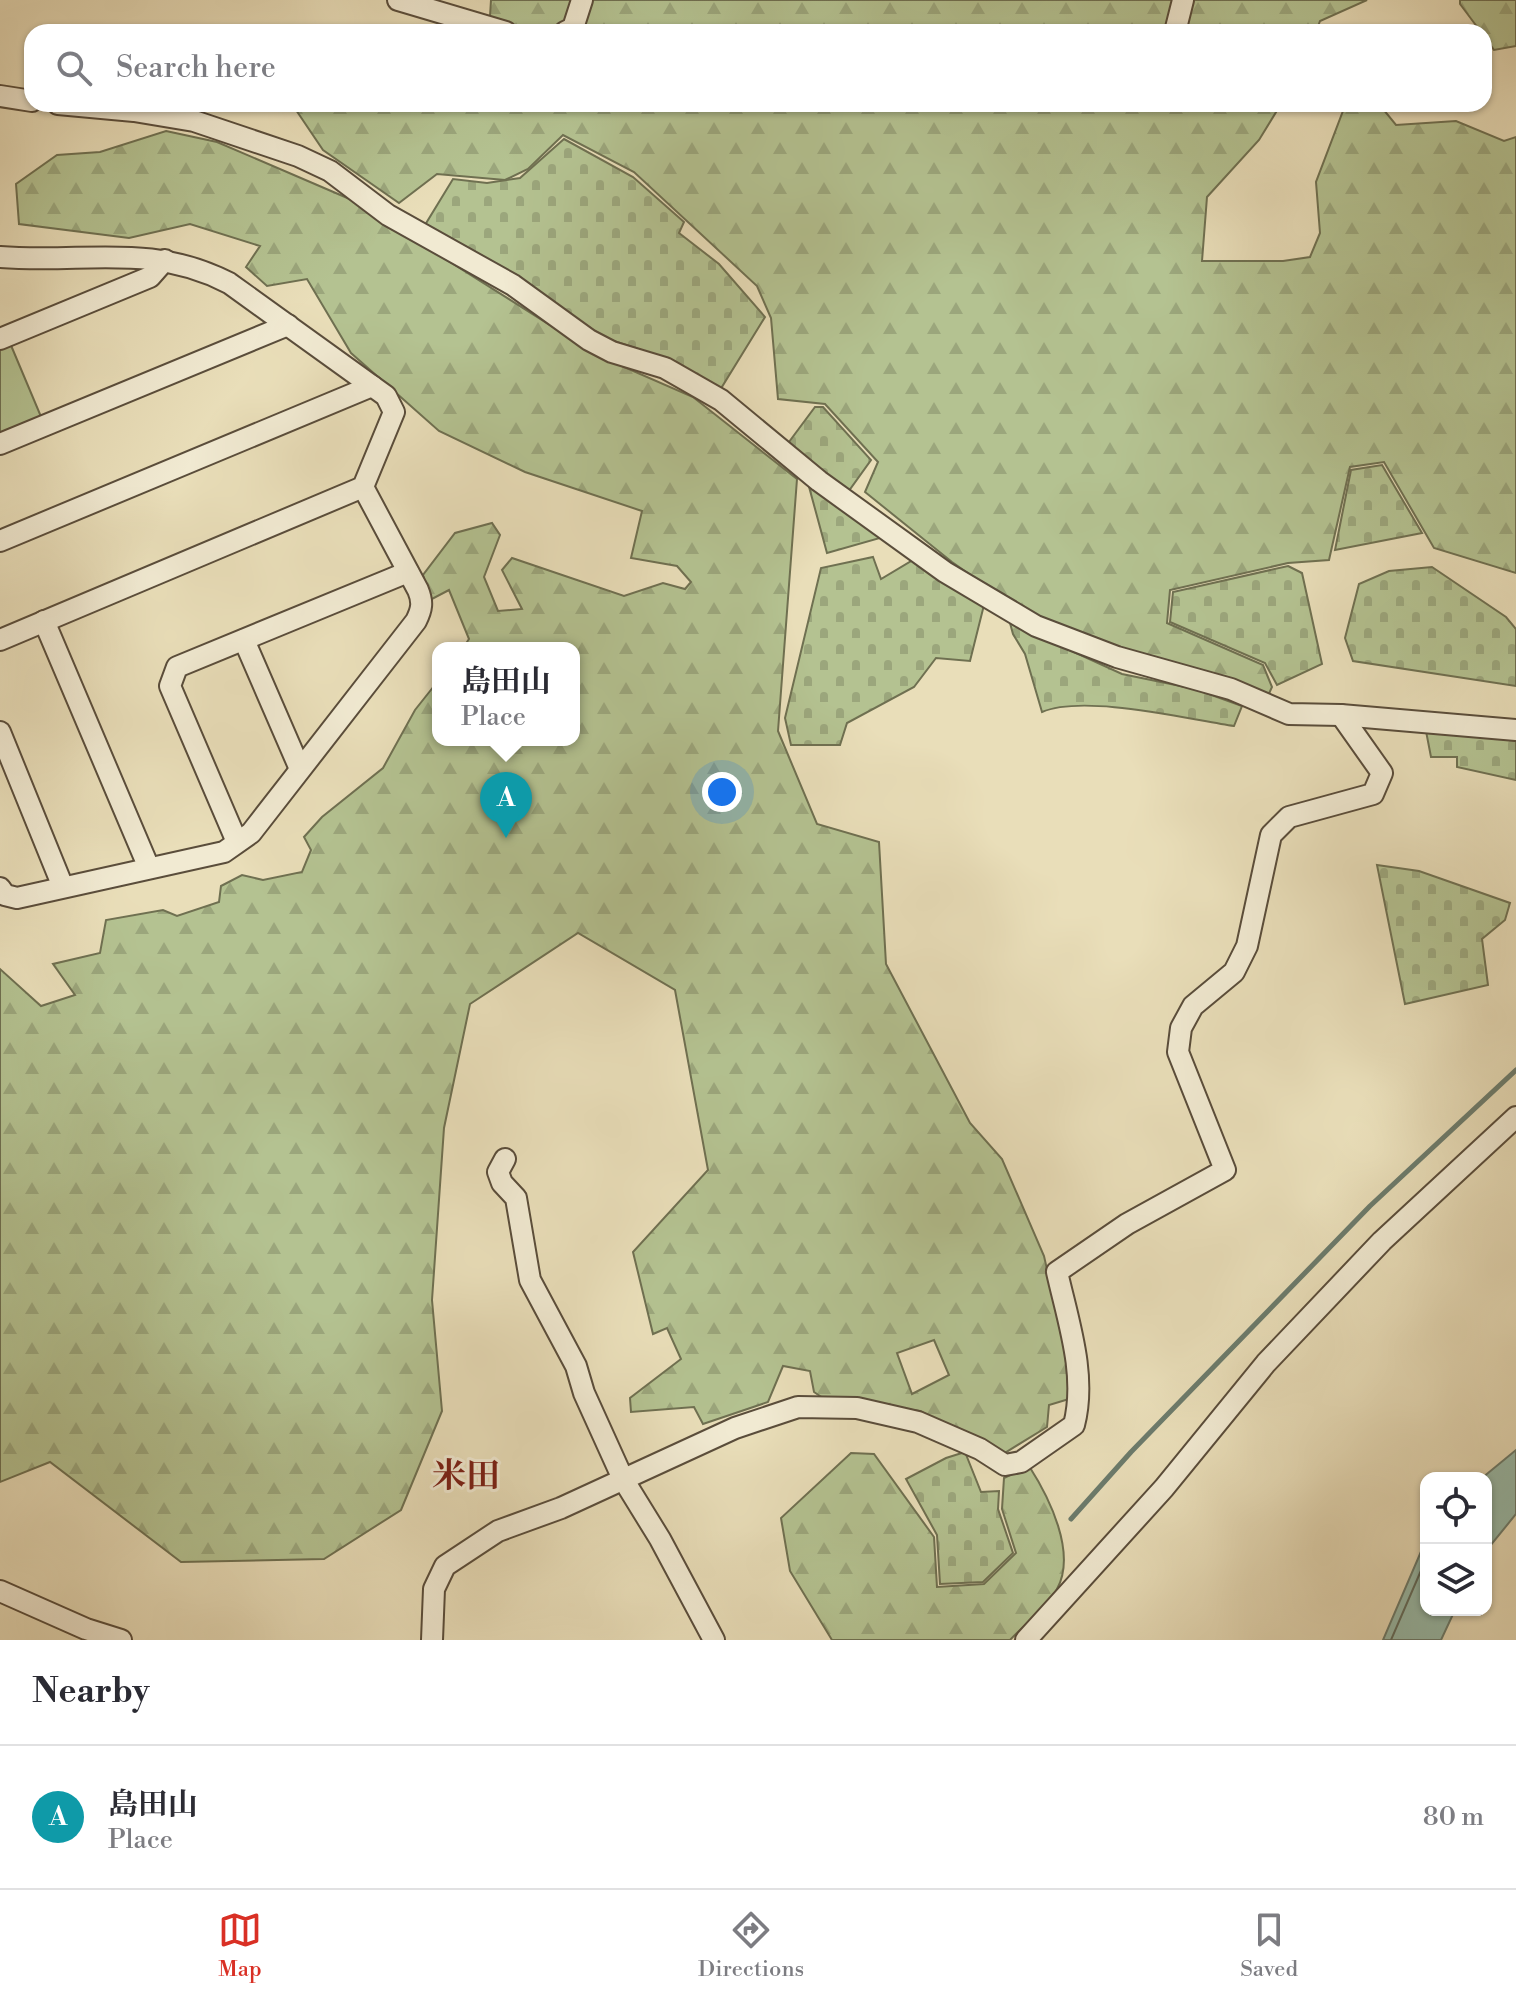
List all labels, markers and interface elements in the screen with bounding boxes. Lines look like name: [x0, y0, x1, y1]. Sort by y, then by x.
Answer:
search box: [24, 24, 1492, 112]
icon: search: [52, 46, 96, 90]
text: Search here: [116, 49, 276, 87]
popup: [432, 642, 580, 746]
text: 島田山: [461, 663, 551, 701]
text: Place: [461, 701, 526, 733]
pin: A: [480, 772, 532, 838]
your location: [702, 772, 742, 812]
district label: 米田: [432, 1456, 500, 1498]
map controls: [1420, 1472, 1492, 1616]
button: locate: [1420, 1472, 1492, 1544]
button: layers: [1420, 1544, 1492, 1616]
text: Nearby: [32, 1671, 150, 1713]
text: 島田山: [108, 1786, 198, 1824]
text: A: [49, 1801, 67, 1833]
text: 80 m: [1423, 1801, 1484, 1833]
text: Place: [108, 1824, 173, 1856]
tab: Map: [218, 1908, 262, 1983]
tab: Directions: [698, 1908, 804, 1983]
tab: Saved: [1240, 1908, 1298, 1983]

